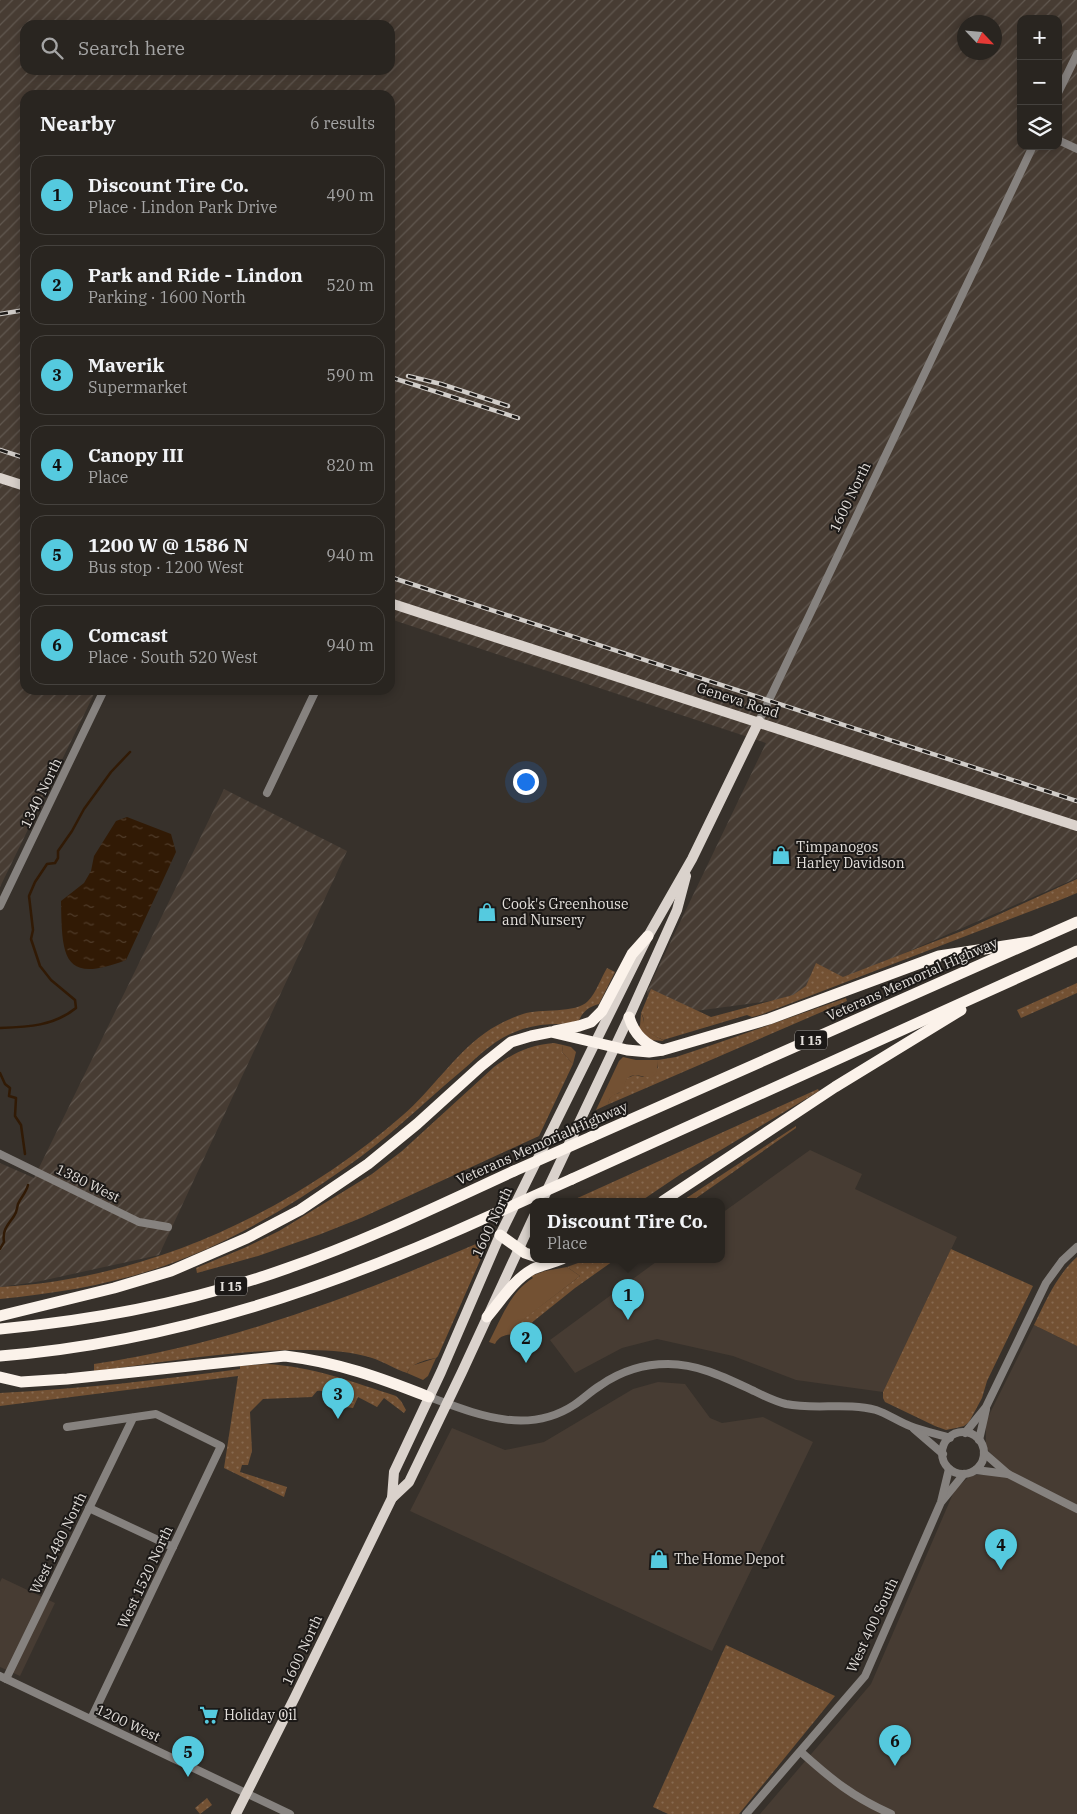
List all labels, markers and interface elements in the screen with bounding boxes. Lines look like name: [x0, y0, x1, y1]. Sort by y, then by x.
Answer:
north arrow: [957, 15, 1002, 60]
map controls: [1017, 15, 1062, 150]
button: +: [1017, 15, 1062, 60]
search box: [20, 20, 395, 75]
icon: search: [38, 34, 66, 62]
text: Search here: [78, 36, 185, 60]
button: −: [1017, 60, 1062, 105]
button: layers: [1017, 105, 1062, 150]
text: Nearby: [40, 109, 116, 137]
text: 6 results: [310, 113, 375, 133]
text: Discount Tire Co.: [88, 173, 249, 197]
text: 1: [52, 185, 62, 205]
text: 490 m: [326, 185, 374, 205]
text: Place · Lindon Park Drive: [88, 197, 277, 217]
text: Park and Ride - Lindon: [88, 263, 303, 287]
text: 2: [52, 275, 62, 295]
text: 520 m: [326, 275, 374, 295]
text: Parking · 1600 North: [88, 287, 246, 307]
text: Maverik: [88, 353, 164, 377]
text: 3: [52, 365, 62, 385]
text: 590 m: [326, 365, 374, 385]
text: Supermarket: [88, 377, 187, 397]
text: Canopy III: [88, 443, 184, 467]
text: 4: [52, 455, 62, 475]
text: 820 m: [326, 455, 374, 475]
street label: 1600 North: [825, 459, 875, 535]
text: Place: [88, 467, 128, 487]
text: 1200 W @ 1586 N: [88, 533, 249, 557]
text: 5: [52, 545, 62, 565]
text: 940 m: [326, 545, 374, 565]
text: Bus stop · 1200 West: [88, 557, 244, 577]
text: Comcast: [88, 623, 168, 647]
text: 6: [52, 635, 62, 655]
text: 940 m: [326, 635, 374, 655]
text: Place · South 520 West: [88, 647, 258, 667]
street label: Geneva Road: [695, 678, 782, 722]
street label: 1340 North: [16, 755, 66, 831]
your location: [513, 769, 539, 795]
place label: Timpanogos Harley Davidson: [796, 838, 905, 872]
shop icon: Timpanogos Harley Davidson: [770, 844, 792, 866]
place label: Cook's Greenhouse and Nursery: [502, 895, 628, 929]
shop icon: Cook's Greenhouse and Nursery: [476, 901, 498, 923]
street label: Veterans Memorial Highway: [824, 933, 1001, 1025]
road number: I 15: [795, 1030, 827, 1050]
street label: Veterans Memorial Highway: [454, 1097, 631, 1189]
street label: 1380 West: [53, 1160, 123, 1206]
street label: 1600 North: [468, 1184, 516, 1260]
popup: [530, 1198, 725, 1263]
text: Discount Tire Co.: [547, 1209, 708, 1233]
text: Place: [547, 1233, 587, 1253]
road number: I 15: [215, 1276, 247, 1295]
pin: 1: [612, 1279, 644, 1320]
pin: 2: [510, 1322, 542, 1363]
pin: 3: [322, 1378, 354, 1419]
street label: West 1480 North: [26, 1489, 91, 1597]
street label: West 1520 North: [113, 1523, 177, 1631]
pin: 4: [985, 1529, 1017, 1570]
shop icon: The Home Depot: [648, 1548, 670, 1570]
place label: The Home Depot: [674, 1550, 785, 1568]
street label: West 400 South: [842, 1575, 902, 1675]
street label: 1600 North: [278, 1612, 326, 1688]
street label: 1200 West: [93, 1700, 163, 1746]
supermarket icon: Holiday Oil: [198, 1704, 220, 1726]
place label: Holiday Oil: [224, 1706, 297, 1724]
pin: 6: [879, 1725, 911, 1766]
pin: 5: [172, 1736, 204, 1777]

